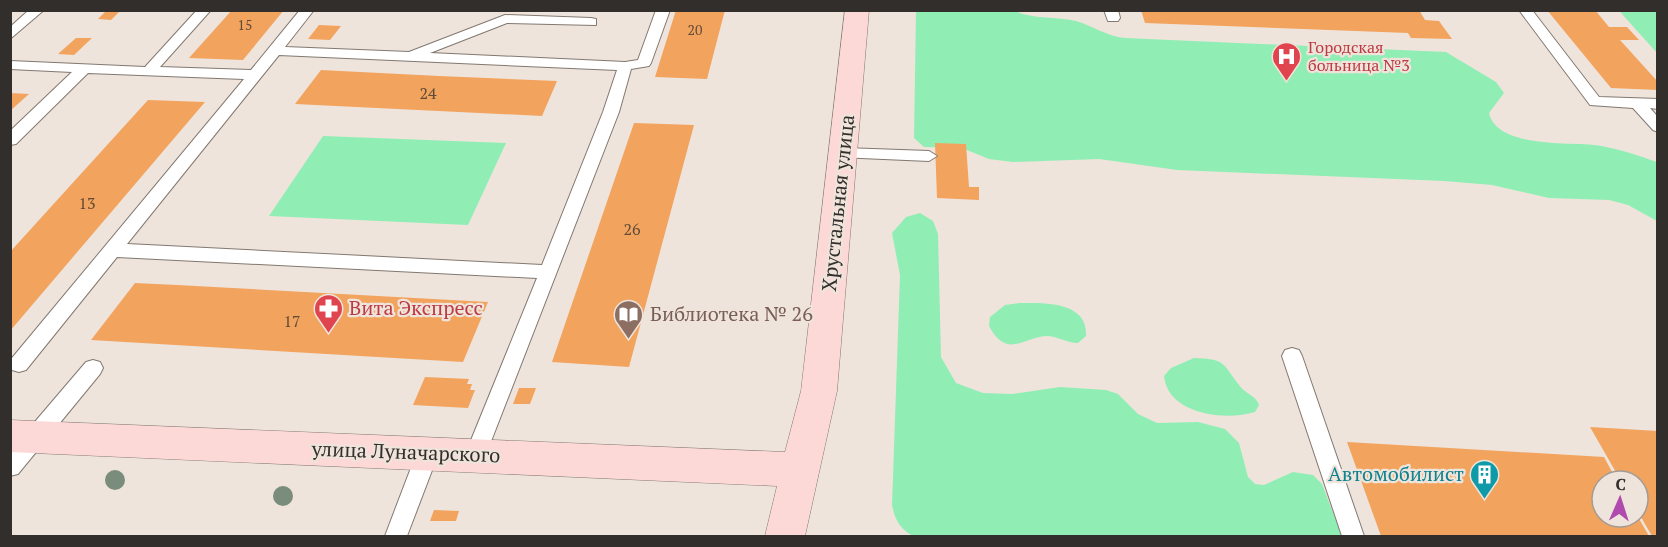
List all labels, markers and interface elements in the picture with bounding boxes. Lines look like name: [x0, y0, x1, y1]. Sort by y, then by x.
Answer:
house number: 15: [238, 15, 252, 34]
house number: 20: [688, 20, 702, 39]
place label: Городская больница №3: [1308, 36, 1410, 76]
hospital icon: Городская больница №3: [1271, 40, 1303, 82]
house number: 24: [419, 82, 437, 104]
street label: Хрустальная улица: [815, 113, 860, 293]
house number: 13: [78, 192, 96, 214]
house number: 26: [623, 218, 641, 240]
pharmacy icon: Вита Экспресс: [312, 292, 344, 334]
place label: Вита Экспресс: [349, 294, 483, 321]
library icon: Библиотека № 26: [613, 298, 645, 340]
place label: Библиотека № 26: [650, 300, 813, 327]
house number: 17: [283, 310, 301, 332]
street label: улица Луначарского: [310, 435, 501, 468]
building icon: Автомобилист: [1469, 458, 1501, 500]
place label: Автомобилист: [1328, 460, 1464, 487]
north arrow: [1590, 469, 1650, 529]
text: С: [1615, 473, 1627, 495]

